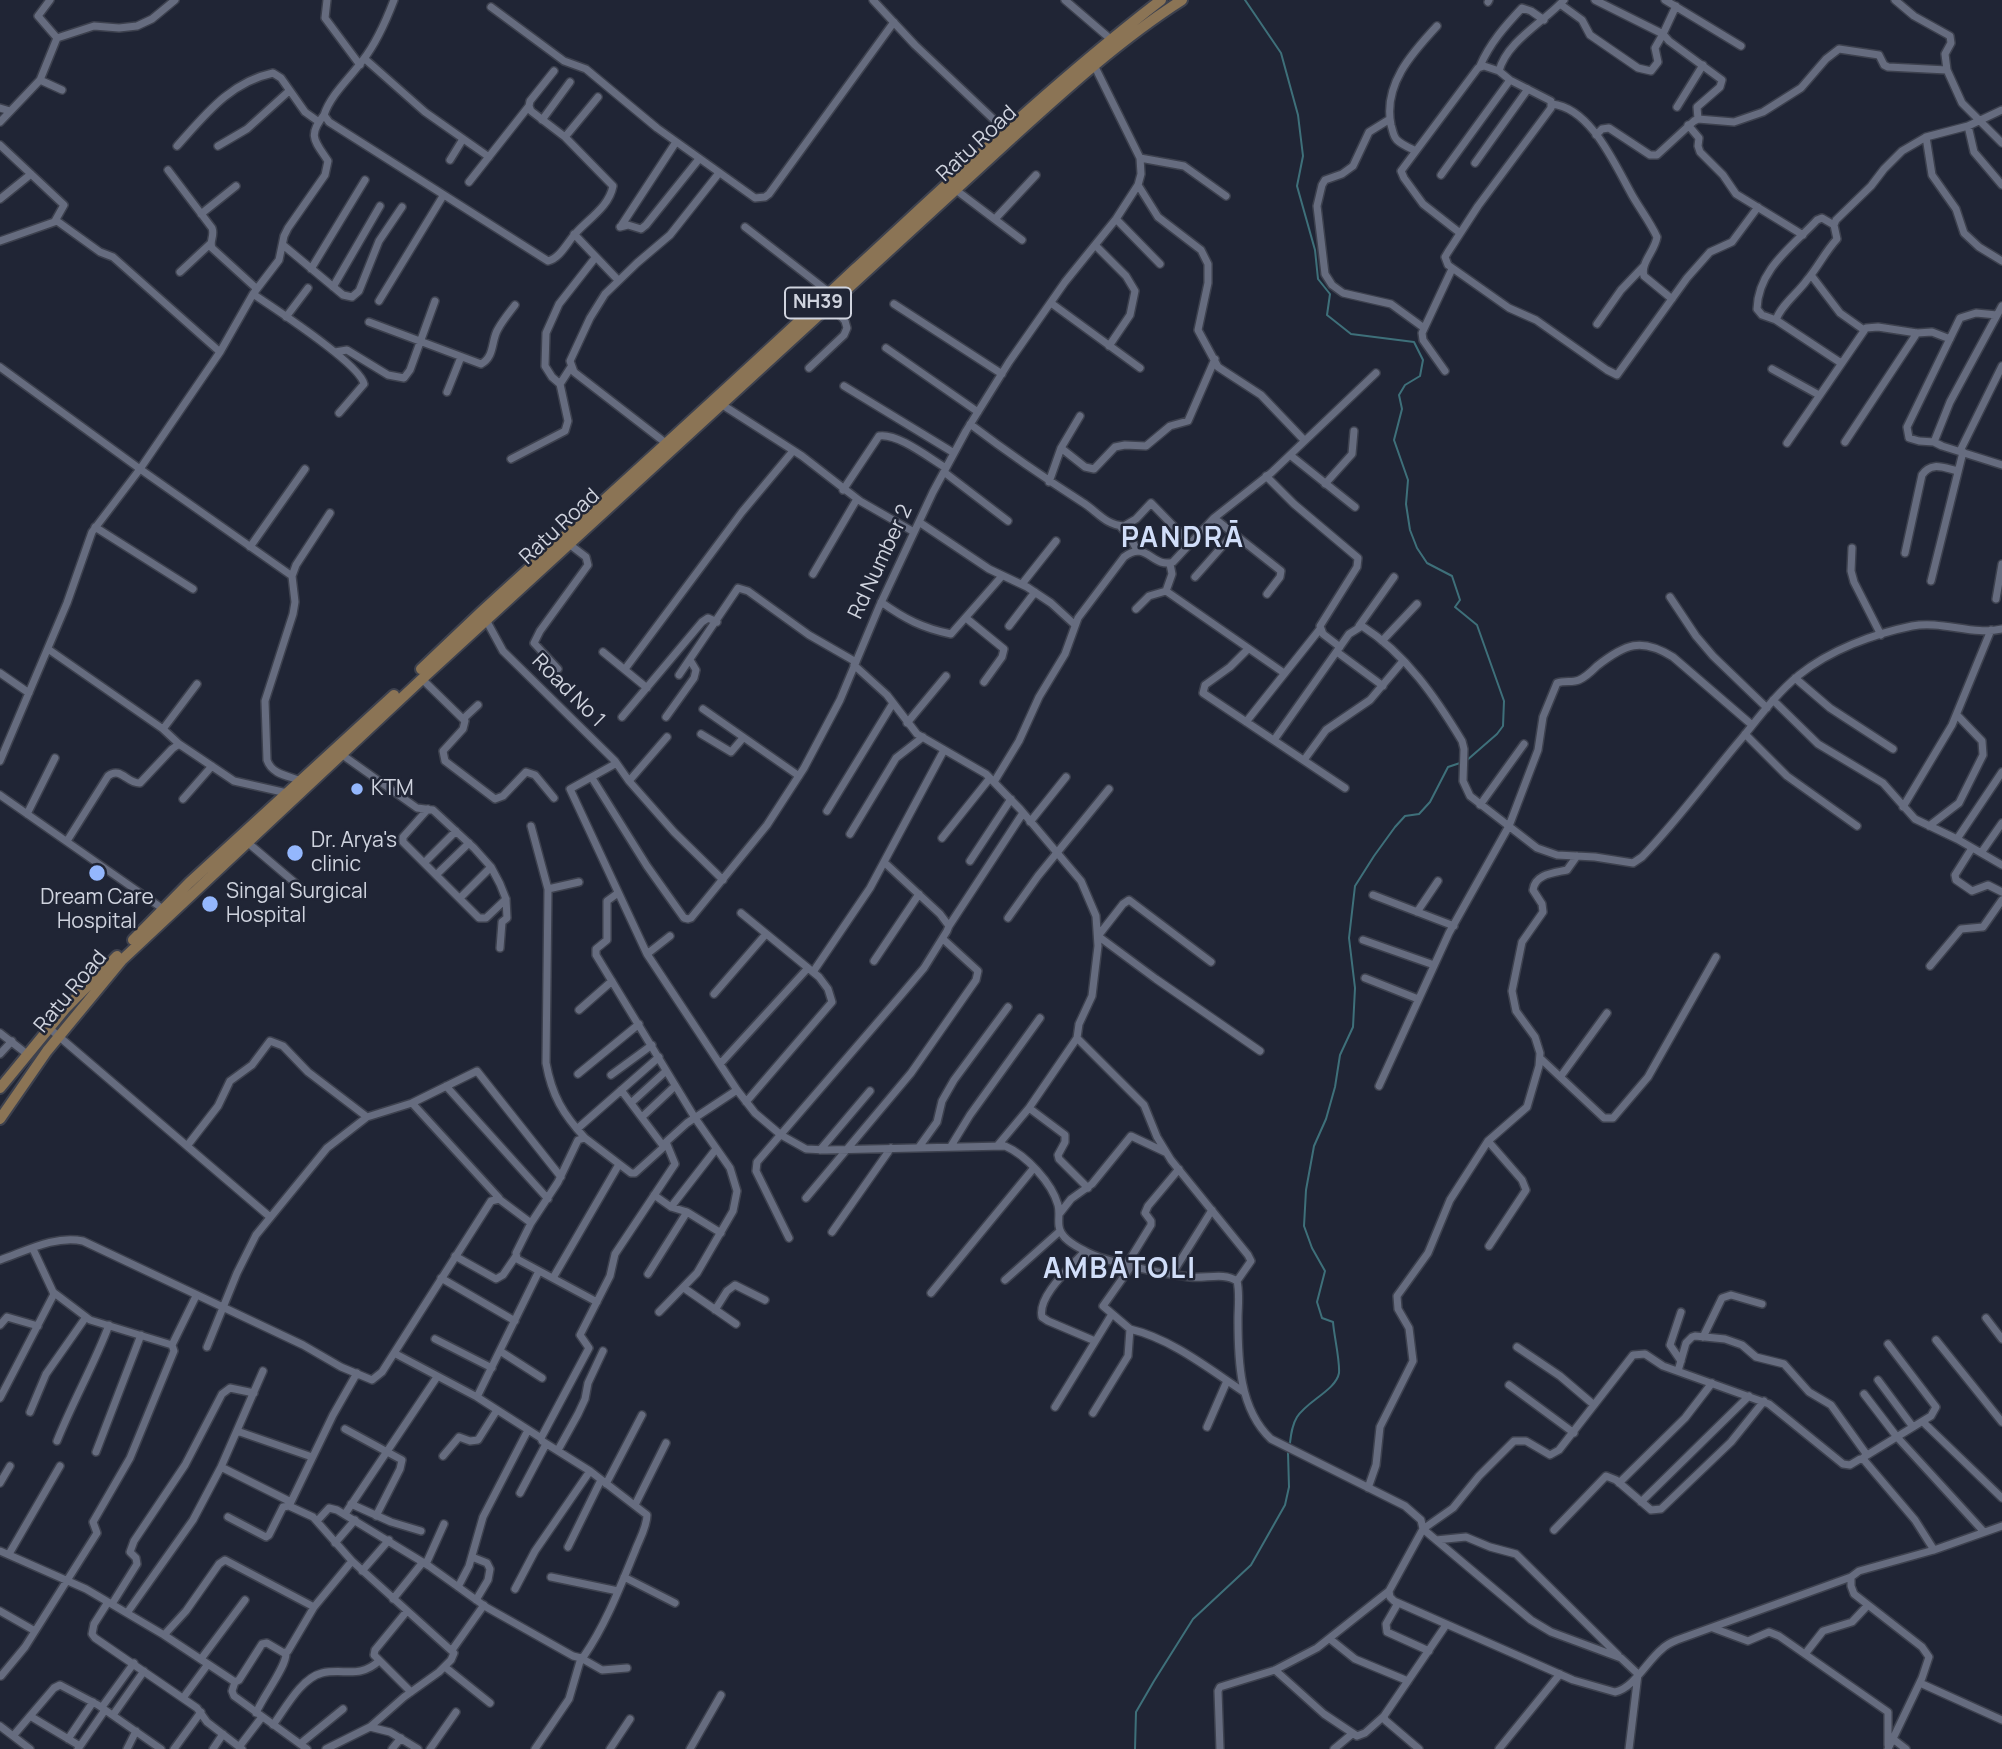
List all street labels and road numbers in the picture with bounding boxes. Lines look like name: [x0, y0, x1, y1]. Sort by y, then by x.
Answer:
street label: Ratu Road: [932, 101, 1022, 187]
road number: NH39: [785, 288, 851, 318]
street label: Ratu Road: [515, 484, 605, 570]
street label: Rd Number 2: [844, 501, 918, 623]
street label: Road No 1: [526, 649, 610, 733]
street label: Ratu Road: [29, 946, 113, 1038]

